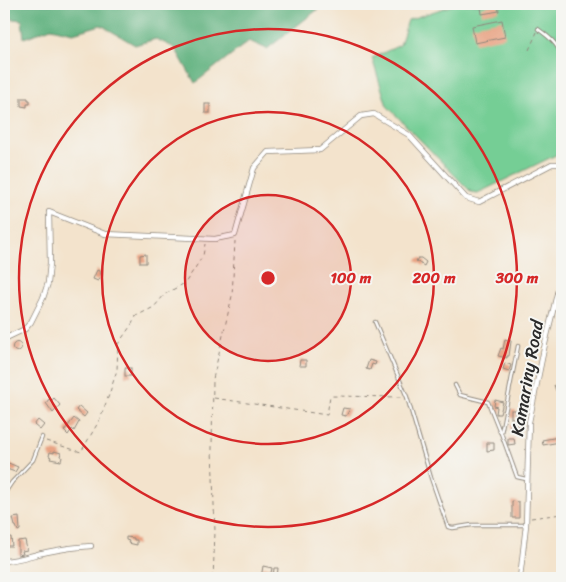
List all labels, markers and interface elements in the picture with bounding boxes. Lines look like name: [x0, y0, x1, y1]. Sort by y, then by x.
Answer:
text: 100 m: [331, 265, 372, 291]
text: 200 m: [411, 265, 456, 291]
text: 300 m: [495, 265, 539, 291]
centre of rings: [259, 269, 277, 287]
street label: Kamariny Road: [501, 316, 553, 439]

